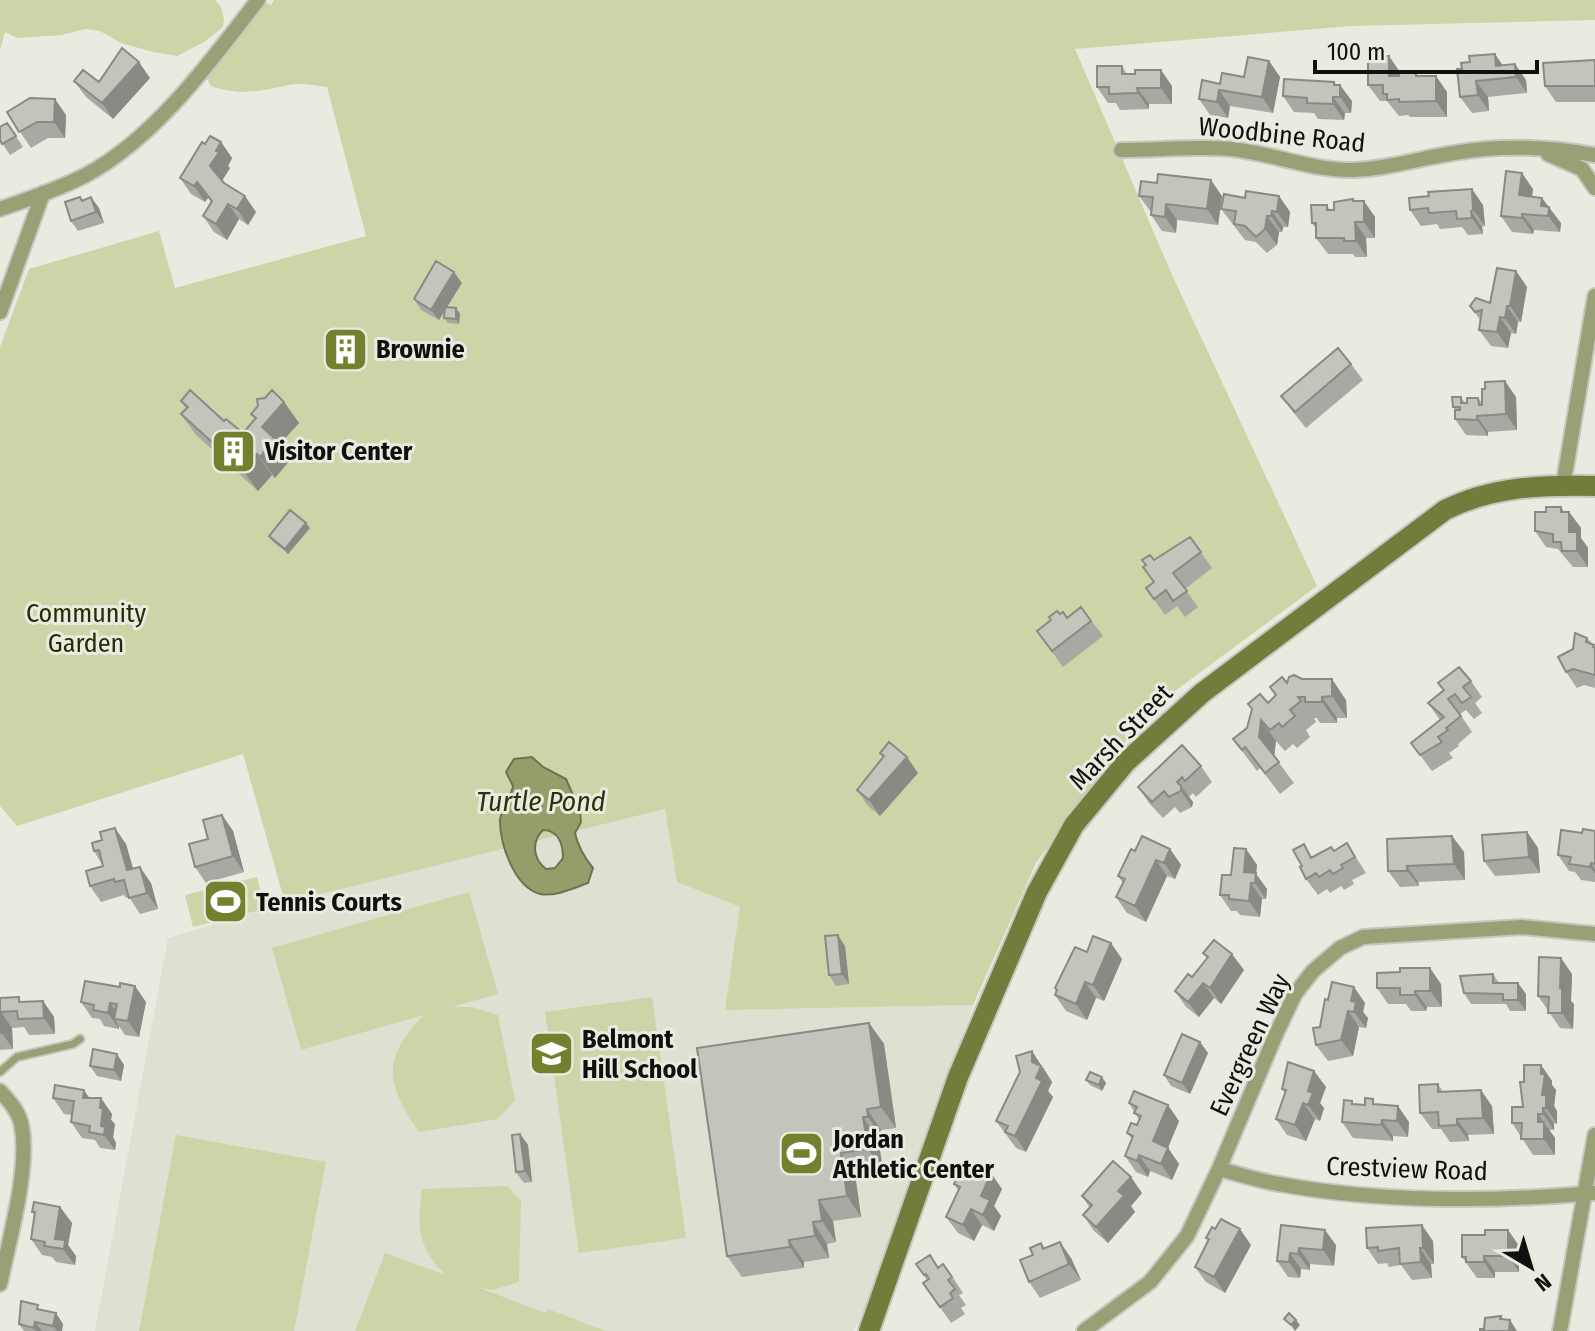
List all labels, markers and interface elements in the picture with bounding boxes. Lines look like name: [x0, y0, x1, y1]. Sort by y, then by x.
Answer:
scale bar: [1315, 24, 1537, 74]
text: 100 m: [1327, 38, 1385, 66]
street label: Woodbine Road: [1197, 111, 1367, 159]
building icon: Brownie: [321, 325, 369, 373]
place label: Brownie: [376, 334, 465, 365]
building icon: Visitor Center: [210, 427, 258, 475]
place label: Visitor Center: [264, 436, 413, 467]
park label: Community Garden: [26, 598, 147, 659]
street label: Marsh Street: [1063, 677, 1179, 796]
water label: Turtle Pond: [476, 785, 606, 818]
sports icon: Tennis Courts: [201, 878, 249, 926]
place label: Tennis Courts: [256, 887, 402, 918]
street label: Evergreen Way: [1204, 969, 1297, 1121]
place label: Belmont Hill School: [582, 1024, 698, 1085]
school or university icon: Belmont Hill School: [527, 1030, 575, 1078]
place label: Jordan Athletic Center: [832, 1124, 994, 1185]
sports icon: Jordan Athletic Center: [778, 1130, 826, 1178]
street label: Crestview Road: [1326, 1151, 1488, 1187]
north arrow: [1491, 1227, 1571, 1307]
text: N: [1529, 1268, 1557, 1297]

